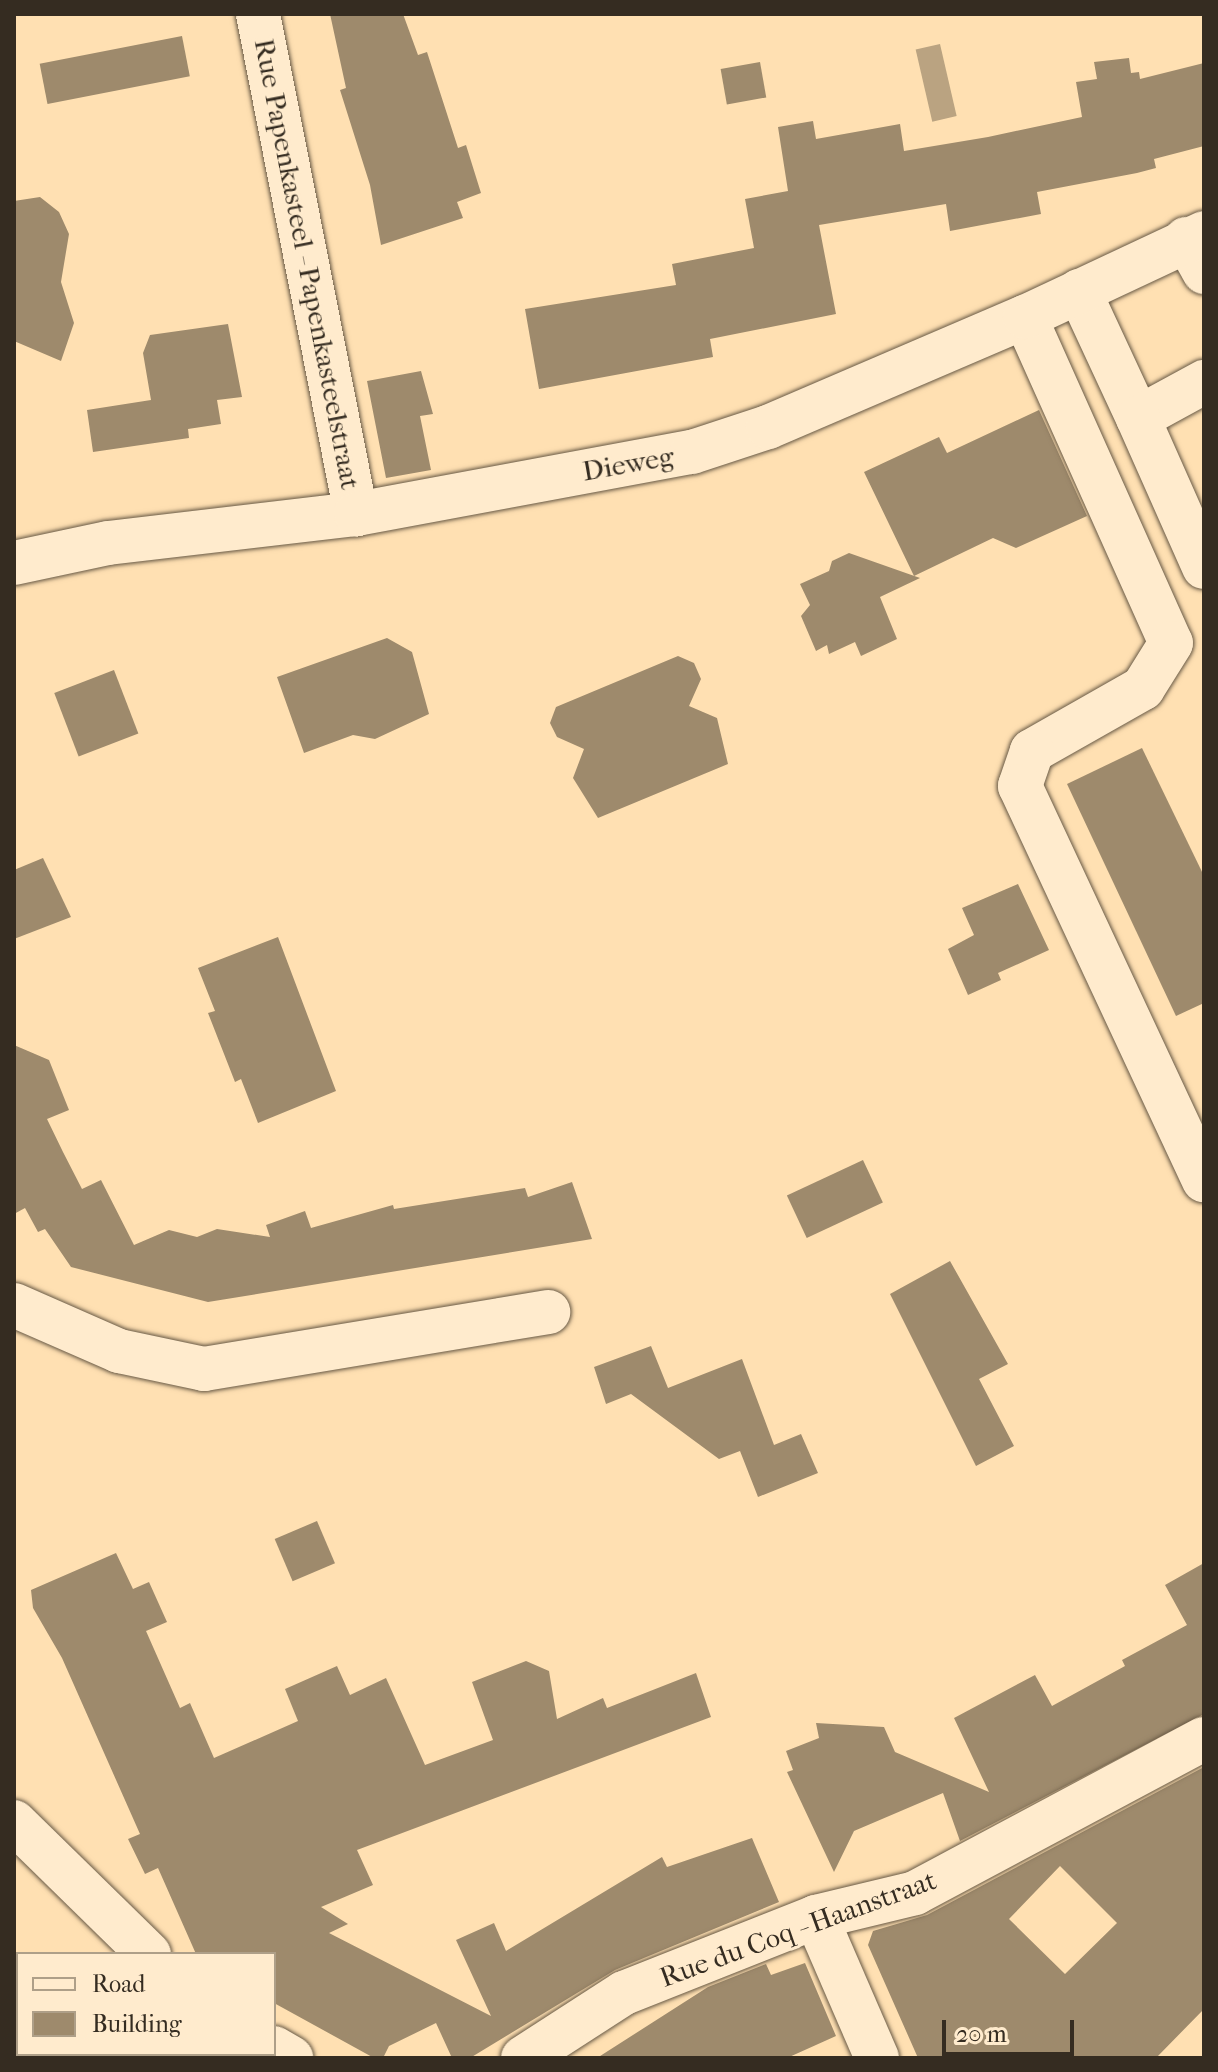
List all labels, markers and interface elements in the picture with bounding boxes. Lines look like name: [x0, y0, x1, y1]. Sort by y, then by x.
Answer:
street label: Rue Papenkasteel - Papenkasteelstraat: [247, 36, 367, 492]
street label: Dieweg: [580, 439, 676, 489]
street label: Rue du Coq - Haanstraat: [655, 1863, 941, 1995]
legend: [16, 1952, 276, 2056]
text: Road: [92, 1970, 145, 1998]
scale bar: [946, 2004, 1078, 2054]
text: Building: [92, 2010, 182, 2038]
text: 20 m: [956, 2020, 1007, 2048]

